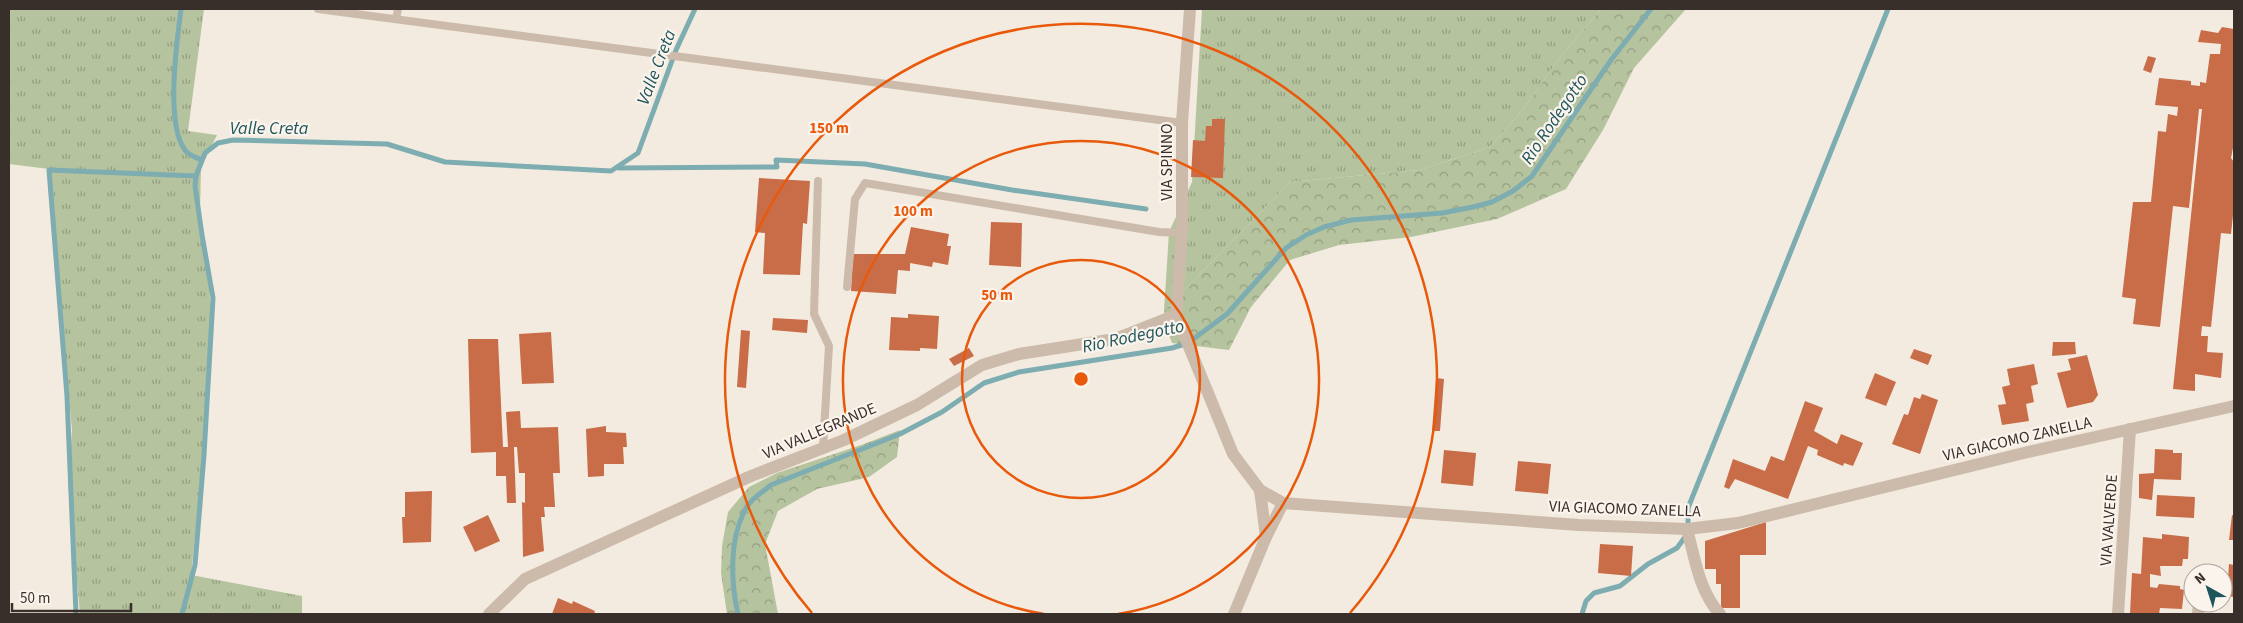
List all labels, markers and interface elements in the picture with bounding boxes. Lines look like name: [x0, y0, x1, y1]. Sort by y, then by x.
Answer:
water label: Valle Creta: [631, 26, 682, 108]
water label: Rio Rodegotto: [1515, 69, 1594, 169]
water label: Valle Creta: [230, 116, 309, 141]
text: 150 m: [809, 118, 849, 139]
street label: VIA SPINNO: [1156, 123, 1178, 201]
text: 100 m: [893, 201, 933, 222]
text: 50 m: [981, 285, 1013, 306]
water label: Rio Rodegotto: [1080, 313, 1187, 360]
centre of rings: [1072, 370, 1090, 388]
street label: VIA VALLEGRANDE: [759, 397, 880, 465]
street label: VIA GIACOMO ZANELLA: [1941, 411, 2094, 467]
street label: VIA VALVERDE: [2095, 474, 2123, 567]
street label: VIA GIACOMO ZANELLA: [1549, 495, 1702, 523]
north arrow: [2183, 563, 2233, 613]
text: N: [2191, 568, 2210, 589]
scale bar: [12, 580, 131, 612]
text: 50 m: [20, 588, 50, 609]

